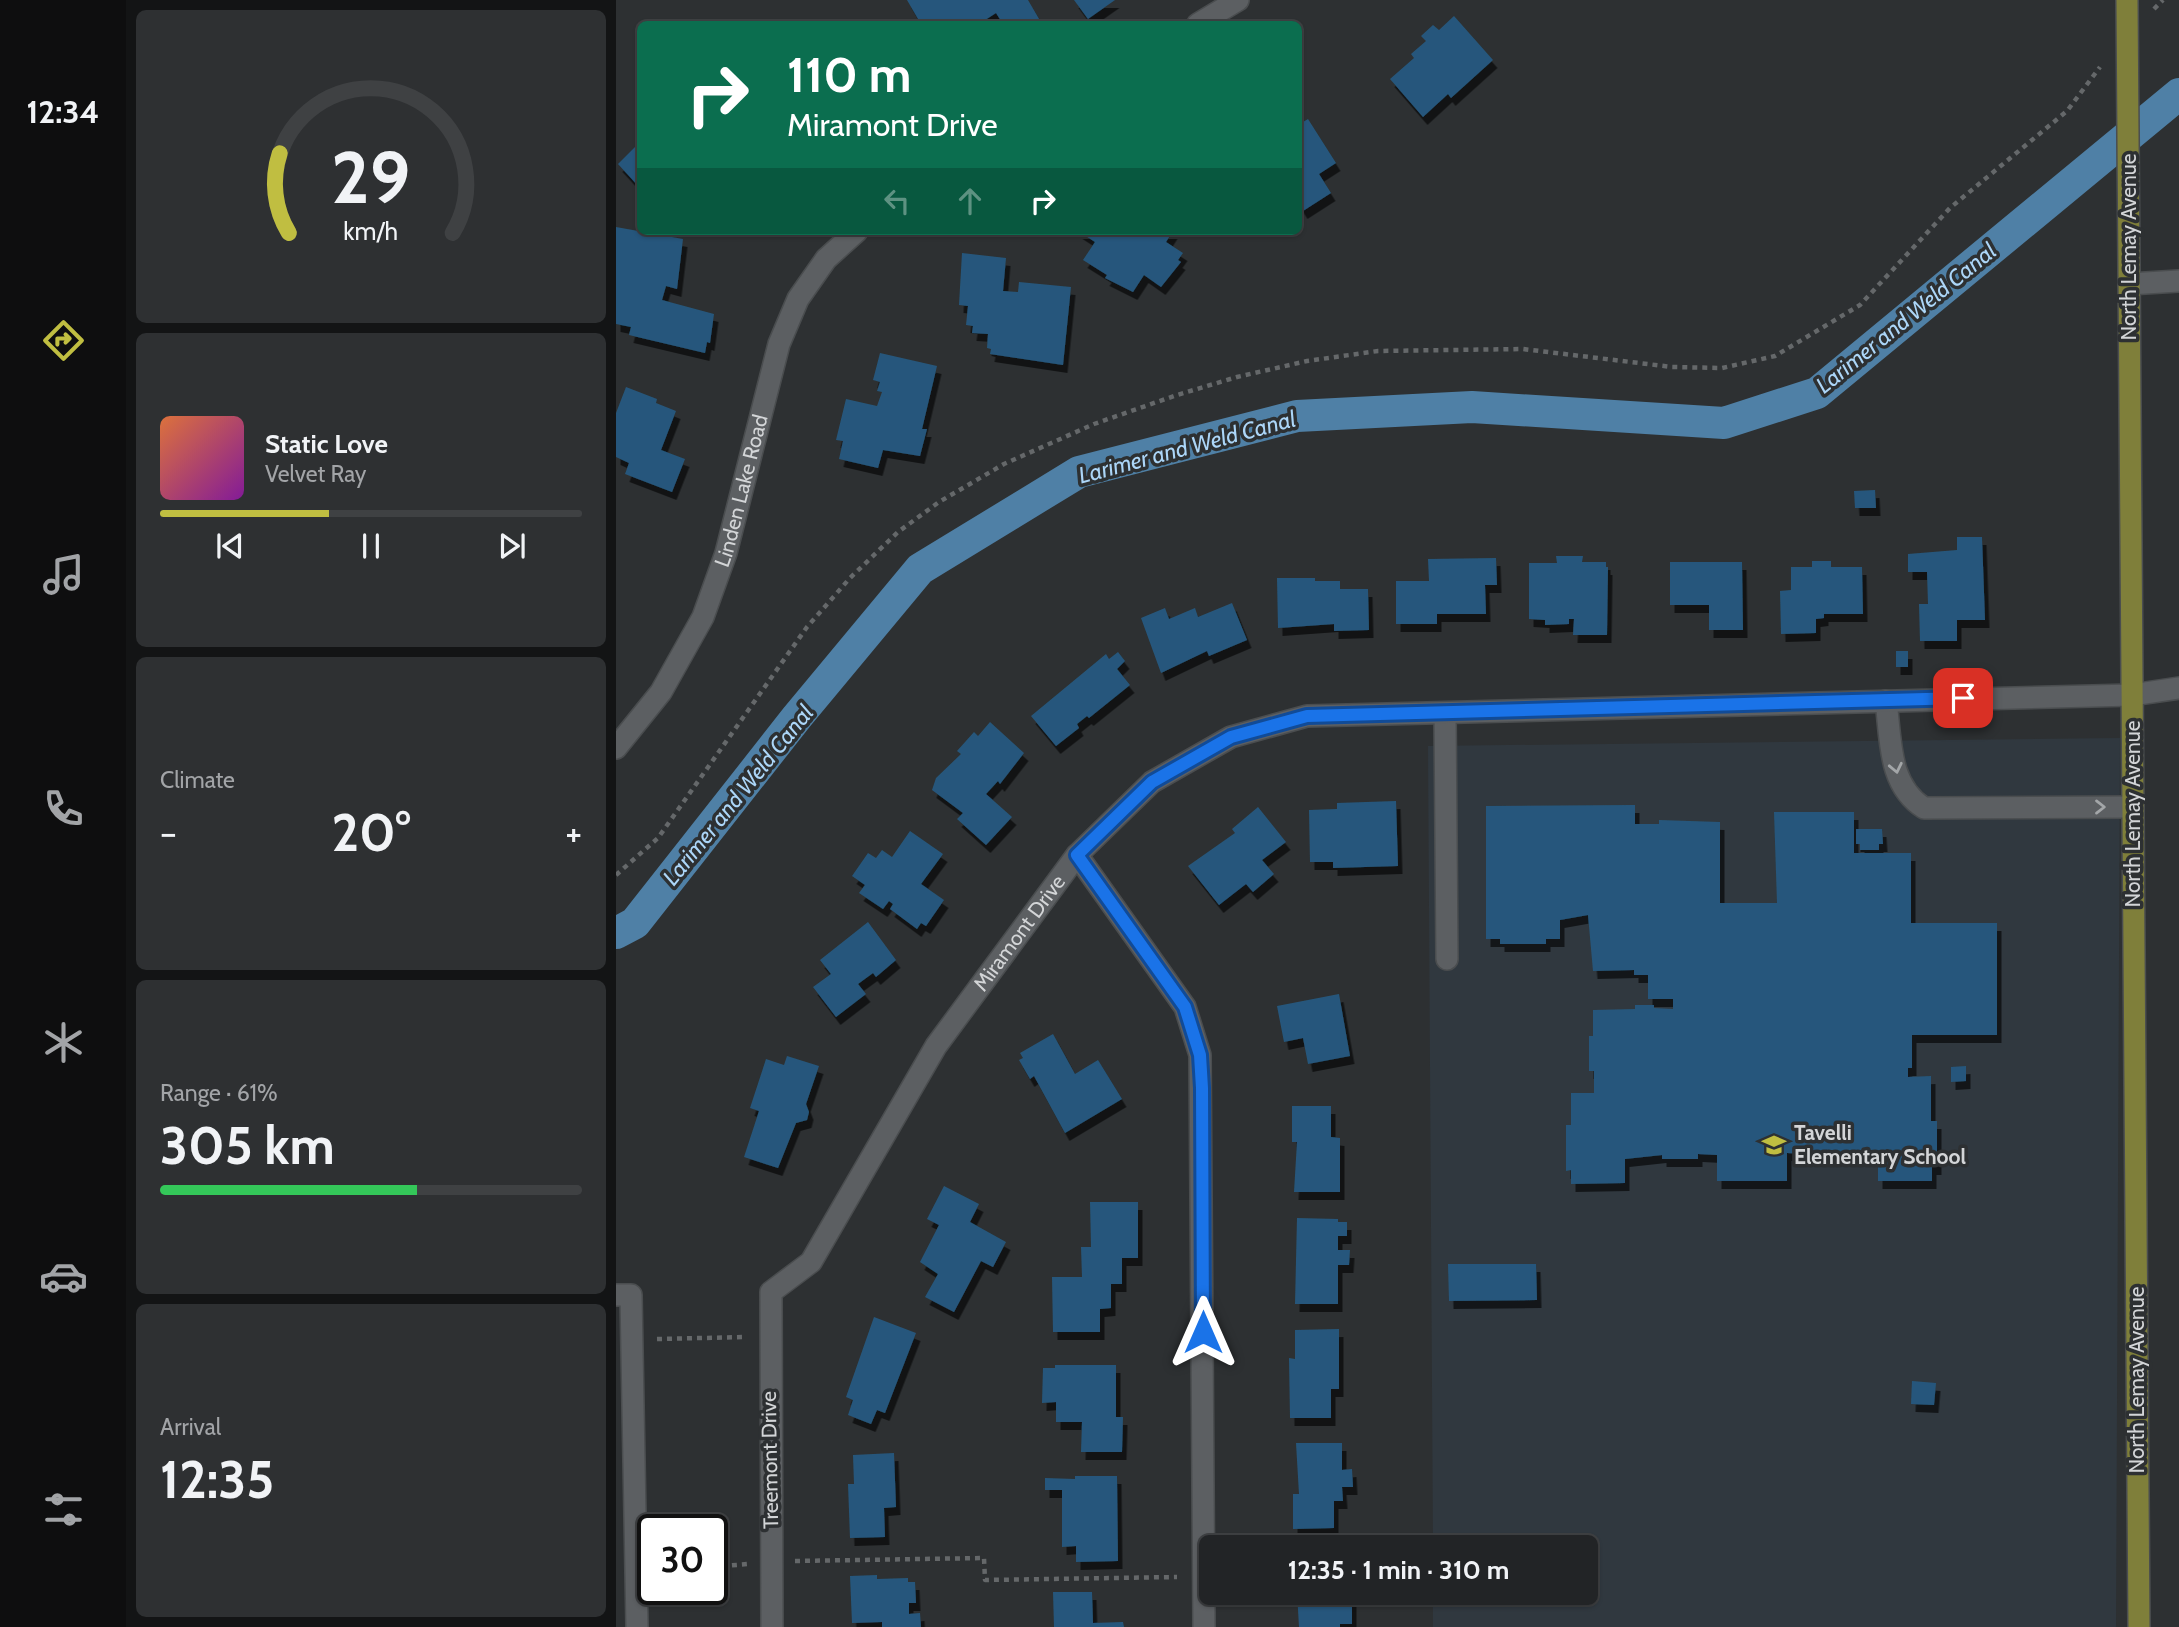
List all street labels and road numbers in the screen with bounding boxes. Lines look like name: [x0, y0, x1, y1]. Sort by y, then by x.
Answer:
street label: North Lemay Avenue: [2116, 153, 2141, 340]
street label: Linden Lake Road: [709, 412, 773, 570]
street label: North Lemay Avenue: [2120, 720, 2145, 907]
street label: Miramont Drive: [968, 869, 1070, 996]
street label: North Lemay Avenue: [2124, 1286, 2149, 1473]
street label: Treemont Drive: [756, 1391, 783, 1529]

